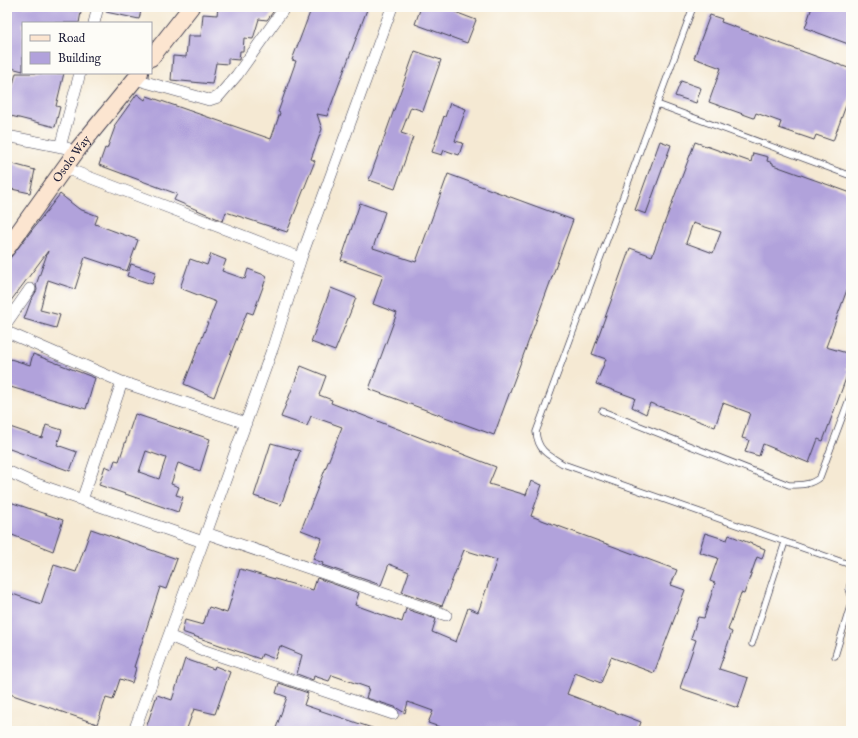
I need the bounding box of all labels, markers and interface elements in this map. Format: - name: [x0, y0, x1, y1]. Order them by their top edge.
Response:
- legend: [22, 22, 152, 74]
- text: Road: [58, 31, 86, 46]
- text: Building: [58, 51, 102, 66]
- street label: Osolo Way: [50, 133, 94, 185]

